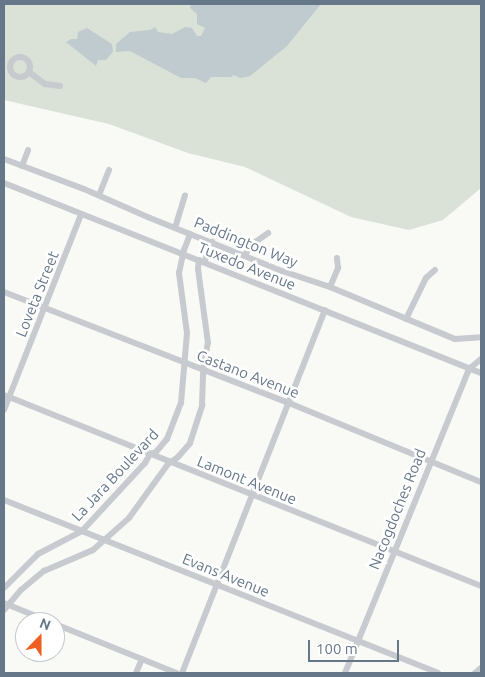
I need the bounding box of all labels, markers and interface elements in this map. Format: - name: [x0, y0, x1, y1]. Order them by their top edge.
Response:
- street label: Paddington Way: [192, 213, 300, 271]
- street label: Tuxedo Avenue: [196, 238, 298, 294]
- street label: Loveta Street: [12, 249, 62, 339]
- street label: Castano Avenue: [194, 346, 302, 402]
- street label: La Jara Boulevard: [68, 425, 162, 525]
- street label: Nacogdoches Road: [365, 446, 429, 572]
- street label: Lamont Avenue: [195, 452, 299, 508]
- street label: Evans Avenue: [180, 549, 272, 601]
- north arrow: [15, 612, 65, 662]
- text: N: [37, 615, 53, 633]
- scale bar: [310, 630, 401, 662]
- text: 100 m: [316, 640, 358, 657]

